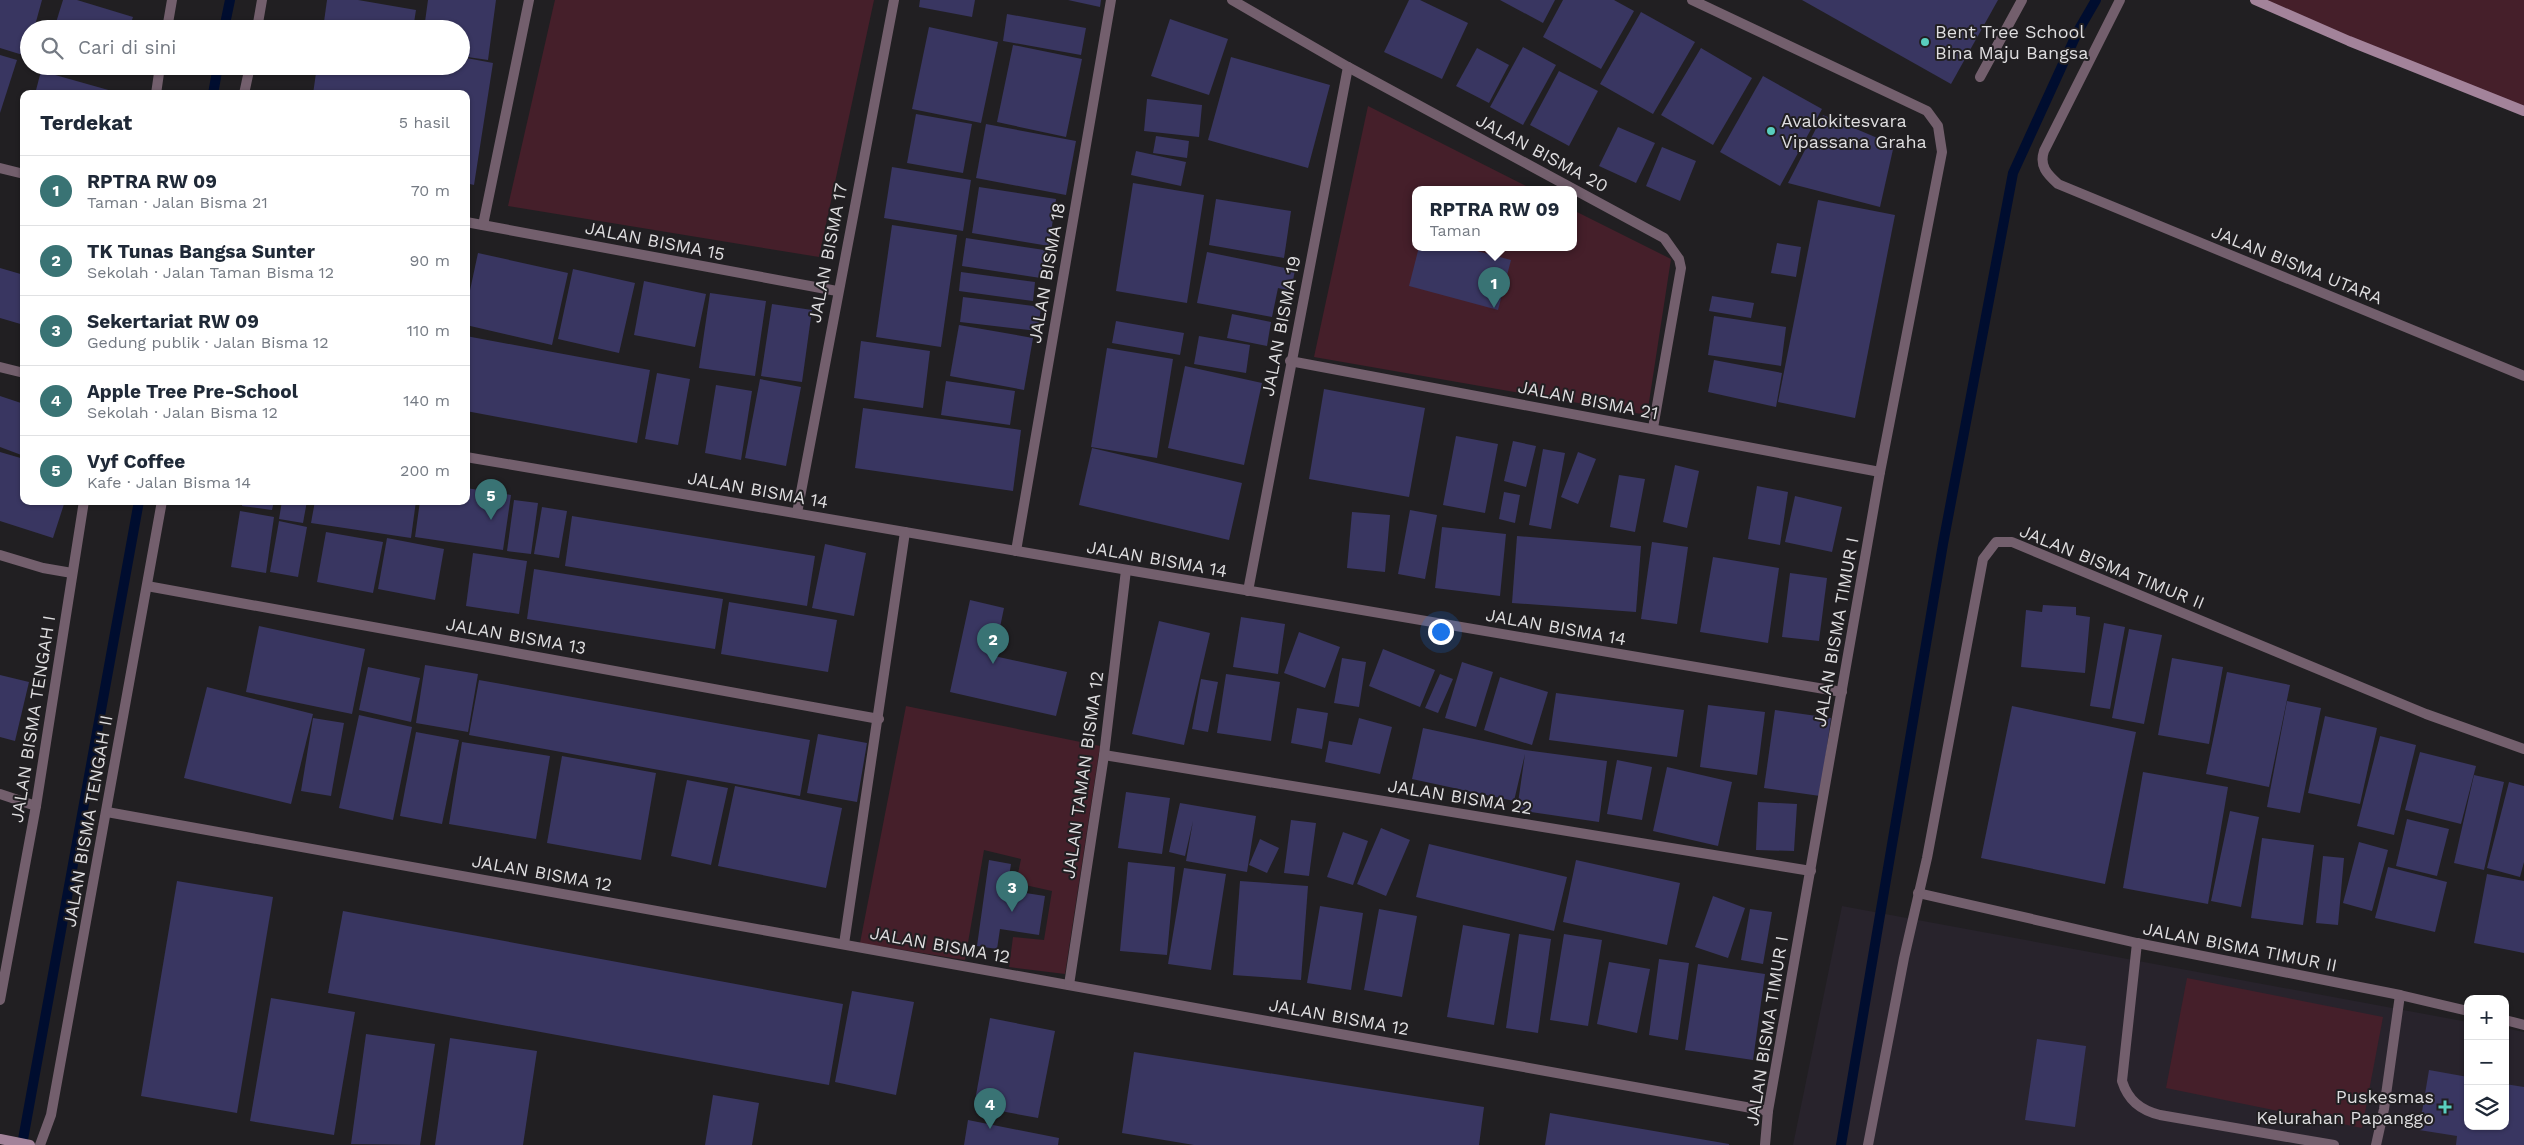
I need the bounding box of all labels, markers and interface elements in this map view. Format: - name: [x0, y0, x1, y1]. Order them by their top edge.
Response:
- search box: [20, 20, 470, 75]
- place label: Bent Tree School Bina Maju Bangsa: [1935, 21, 2088, 63]
- icon: search: [38, 34, 66, 62]
- text: Cari di sini: [78, 36, 176, 59]
- marker: Bent Tree School Bina Maju Bangsa: [1919, 36, 1931, 48]
- street label: JALAN BISMA 20: [1473, 109, 1612, 196]
- text: Terdekat: [40, 110, 132, 135]
- place label: Avalokitesvara Vipassana Graha: [1781, 110, 1927, 152]
- text: 5 hasil: [399, 113, 450, 132]
- marker: Avalokitesvara Vipassana Graha: [1765, 125, 1777, 137]
- text: RPTRA RW 09: [87, 170, 217, 193]
- text: 1: [53, 181, 59, 200]
- text: 70 m: [411, 181, 450, 200]
- street label: JALAN BISMA 17: [804, 181, 851, 324]
- popup: [1412, 186, 1577, 251]
- text: Taman · Jalan Bisma 21: [87, 193, 268, 212]
- text: RPTRA RW 09: [1430, 198, 1559, 221]
- street label: JALAN BISMA 18: [1024, 201, 1069, 345]
- street label: JALAN BISMA 15: [583, 217, 727, 264]
- text: Taman: [1430, 221, 1481, 240]
- street label: JALAN BISMA UTARA: [2209, 221, 2386, 309]
- text: TK Tunas Bangsa Sunter: [87, 240, 315, 263]
- text: 2: [51, 251, 61, 270]
- text: 90 m: [409, 251, 450, 270]
- street label: JALAN BISMA 19: [1257, 254, 1304, 398]
- text: Sekolah · Jalan Taman Bisma 12: [87, 263, 334, 282]
- pin: 1: [1478, 267, 1510, 308]
- text: Sekertariat RW 09: [87, 310, 259, 333]
- text: 3: [51, 321, 61, 340]
- text: 110 m: [407, 321, 450, 340]
- text: Gedung publik · Jalan Bisma 12: [87, 333, 328, 352]
- street label: JALAN BISMA 21: [1516, 376, 1660, 423]
- text: Apple Tree Pre-School: [87, 380, 298, 403]
- text: 4: [51, 391, 61, 410]
- text: 140 m: [403, 391, 450, 410]
- text: Sekolah · Jalan Bisma 12: [87, 403, 278, 422]
- text: Vyf Coffee: [87, 450, 185, 473]
- text: 5: [51, 461, 61, 480]
- text: 200 m: [400, 461, 450, 480]
- street label: JALAN BISMA 14: [686, 467, 830, 512]
- text: Kafe · Jalan Bisma 14: [87, 473, 251, 492]
- pin: 5: [475, 479, 507, 520]
- street label: JALAN BISMA TIMUR II: [2017, 520, 2208, 613]
- street label: JALAN BISMA TIMUR I: [1808, 535, 1863, 728]
- street label: JALAN BISMA 14: [1085, 536, 1229, 581]
- street label: JALAN BISMA 14: [1484, 604, 1628, 649]
- street label: JALAN BISMA 13: [444, 613, 588, 658]
- street label: JALAN BISMA TENGAH I: [6, 614, 59, 824]
- your location: [1428, 619, 1454, 645]
- pin: 2: [977, 623, 1009, 664]
- street label: JALAN TAMAN BISMA 12: [1058, 670, 1107, 880]
- street label: JALAN BISMA TENGAH II: [59, 713, 117, 929]
- street label: JALAN BISMA 22: [1386, 775, 1534, 818]
- street label: JALAN BISMA 12: [470, 850, 614, 895]
- pin: 3: [996, 871, 1028, 912]
- street label: JALAN BISMA TIMUR II: [2141, 917, 2339, 976]
- street label: JALAN BISMA 12: [868, 922, 1012, 967]
- street label: JALAN BISMA TIMUR I: [1741, 934, 1792, 1127]
- street label: JALAN BISMA 12: [1267, 994, 1411, 1039]
- map controls: [2464, 995, 2509, 1130]
- button: +: [2464, 995, 2509, 1040]
- button: −: [2464, 1040, 2509, 1085]
- button: layers: [2464, 1085, 2509, 1130]
- place label: Puskesmas Kelurahan Papanggo: [2256, 1086, 2434, 1128]
- pin: 4: [974, 1088, 1006, 1129]
- marker: Puskesmas Kelurahan Papanggo: [2438, 1100, 2452, 1114]

